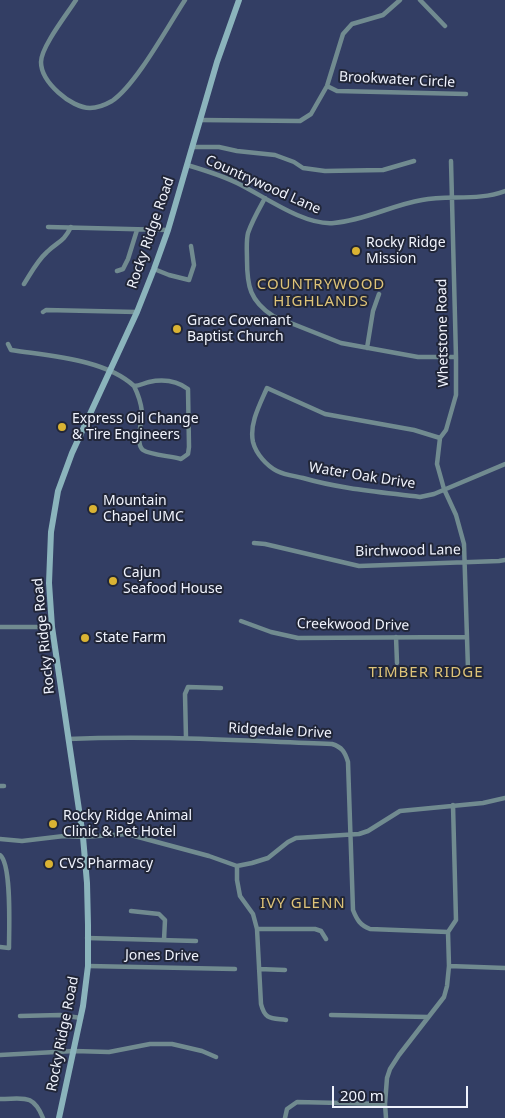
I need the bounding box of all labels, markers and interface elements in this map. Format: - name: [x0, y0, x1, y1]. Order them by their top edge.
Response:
- street label: Brookwater Circle: [338, 69, 456, 91]
- street label: Countrywood Lane: [203, 152, 323, 218]
- street label: Rocky Ridge Road: [124, 175, 178, 291]
- place label: Rocky Ridge Mission: [366, 235, 446, 268]
- marker: Rocky Ridge Mission: [350, 245, 362, 257]
- district label: COUNTRYWOOD HIGHLANDS: [255, 276, 387, 311]
- street label: Whetstone Road: [434, 279, 452, 387]
- place label: Grace Covenant Baptist Church: [187, 313, 291, 346]
- marker: Grace Covenant Baptist Church: [171, 323, 183, 335]
- place label: Express Oil Change & Tire Engineers: [72, 411, 199, 444]
- marker: Express Oil Change & Tire Engineers: [56, 421, 68, 433]
- street label: Water Oak Drive: [308, 459, 416, 493]
- place label: Mountain Chapel UMC: [103, 493, 184, 526]
- marker: Mountain Chapel UMC: [87, 503, 99, 515]
- street label: Birchwood Lane: [355, 542, 461, 560]
- place label: Cajun Seafood House: [123, 565, 223, 598]
- marker: Cajun Seafood House: [107, 575, 119, 587]
- street label: Rocky Ridge Road: [30, 577, 58, 695]
- street label: Creekwood Drive: [297, 616, 409, 634]
- place label: State Farm: [95, 630, 166, 646]
- marker: State Farm: [79, 632, 91, 644]
- district label: TIMBER RIDGE: [367, 664, 485, 682]
- street label: Ridgedale Drive: [228, 720, 332, 742]
- place label: Rocky Ridge Animal Clinic & Pet Hotel: [63, 808, 192, 840]
- marker: Rocky Ridge Animal Clinic & Pet Hotel: [47, 818, 59, 830]
- place label: CVS Pharmacy: [59, 856, 153, 872]
- marker: CVS Pharmacy: [43, 858, 55, 870]
- district label: IVY GLENN: [259, 895, 347, 913]
- street label: Jones Drive: [125, 947, 199, 965]
- street label: Rocky Ridge Road: [44, 975, 82, 1093]
- scale bar: [335, 1076, 471, 1108]
- text: 200 m: [340, 1085, 384, 1105]

